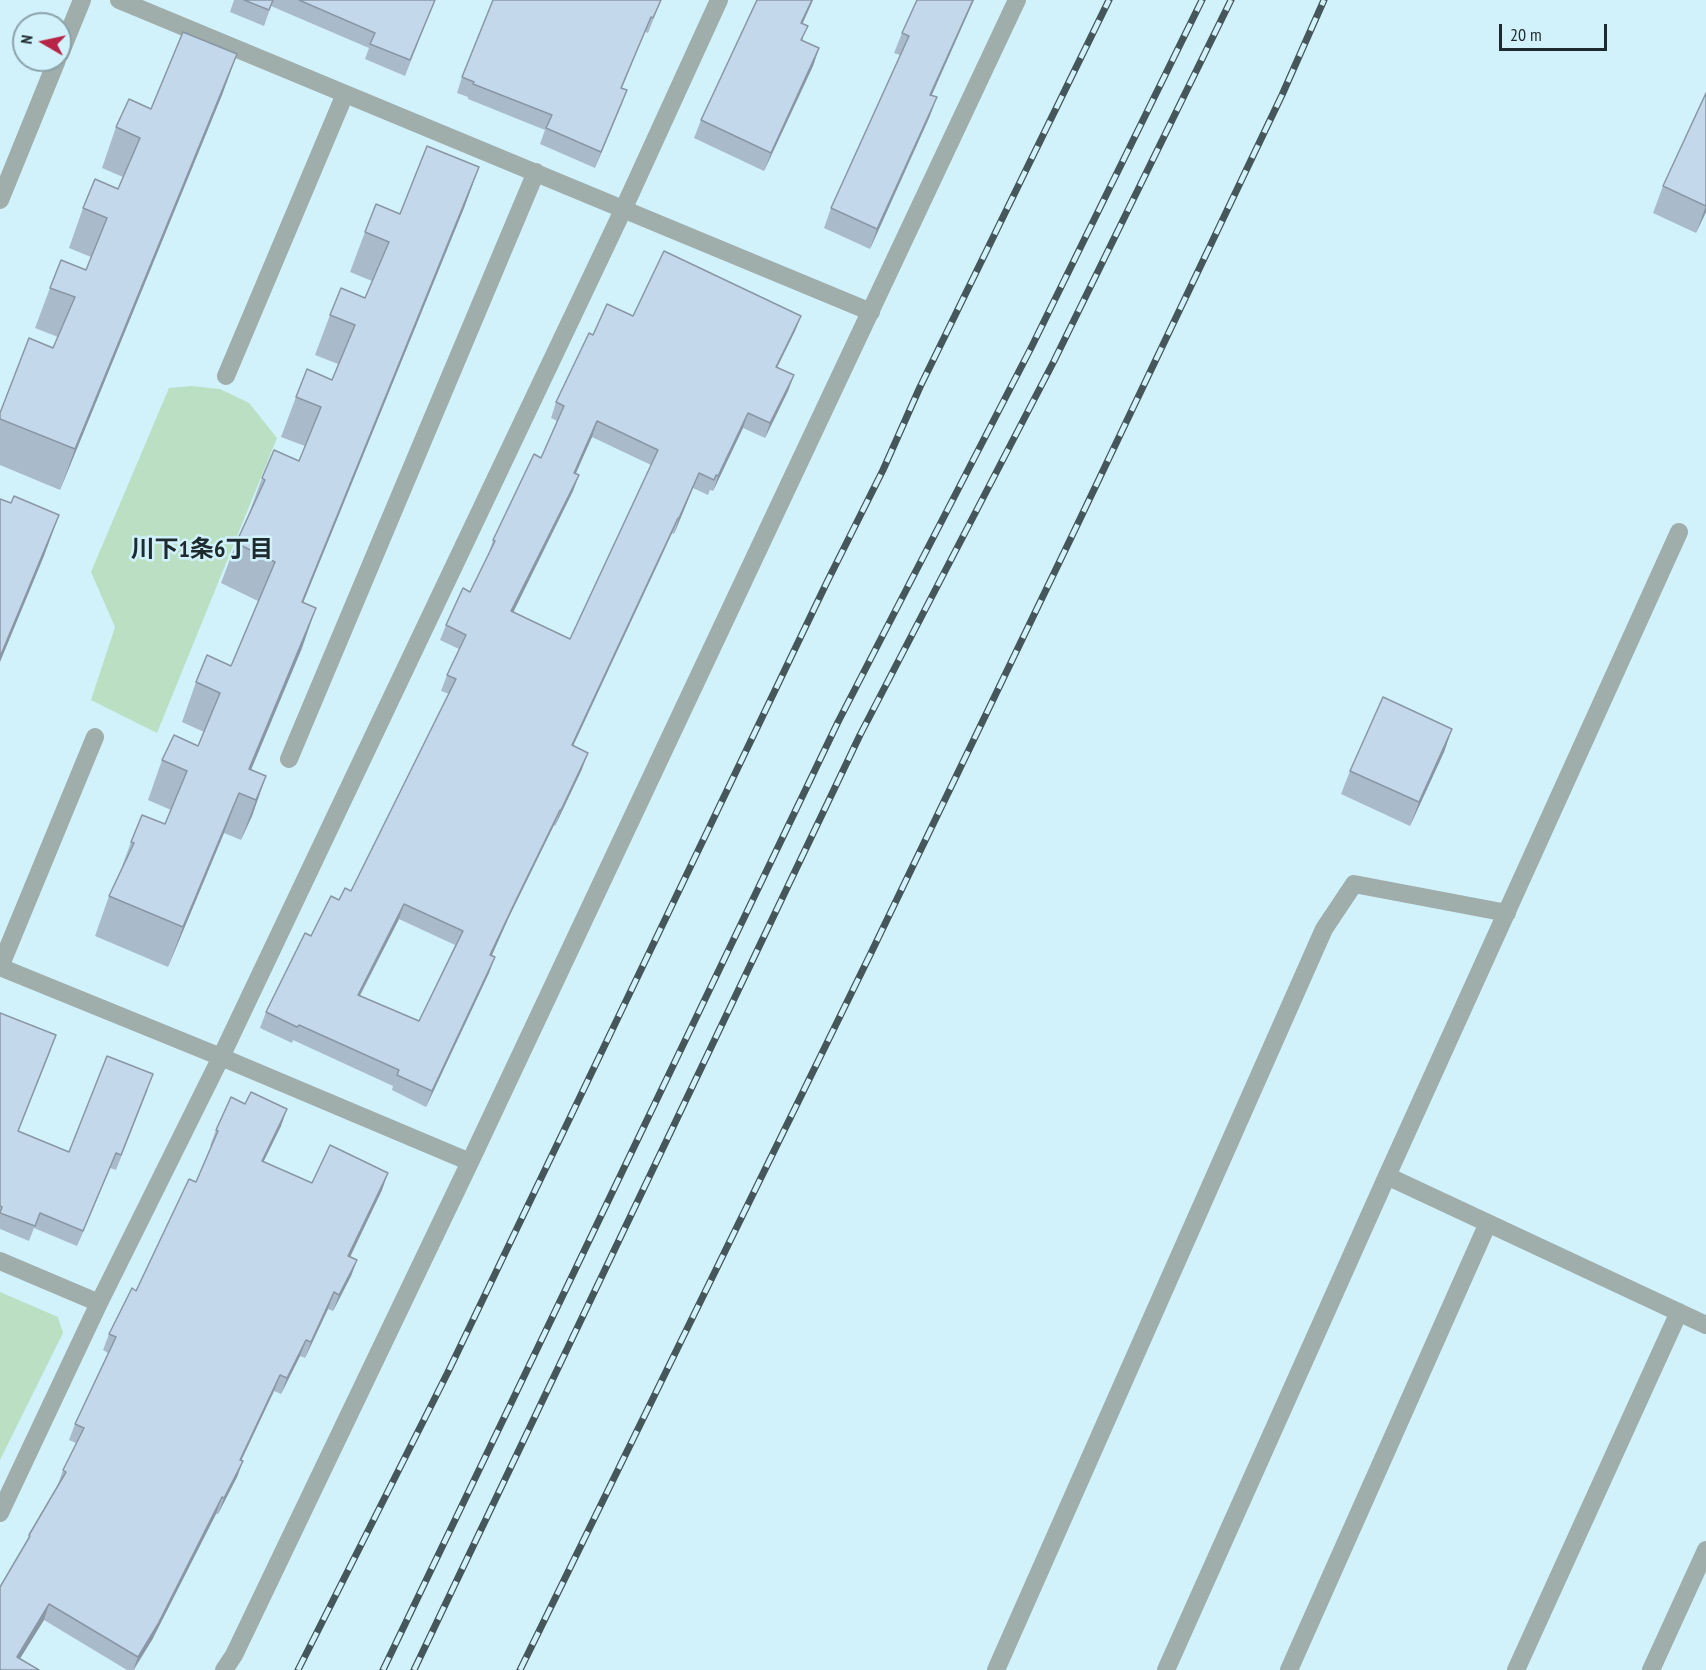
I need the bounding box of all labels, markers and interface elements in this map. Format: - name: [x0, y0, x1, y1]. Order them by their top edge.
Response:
- north arrow: [12, 12, 72, 72]
- scale bar: [1502, 12, 1610, 50]
- text: 20 m: [1510, 23, 1542, 46]
- text: N: [16, 34, 37, 45]
- district label: 川下1条6丁目: [131, 536, 273, 564]

